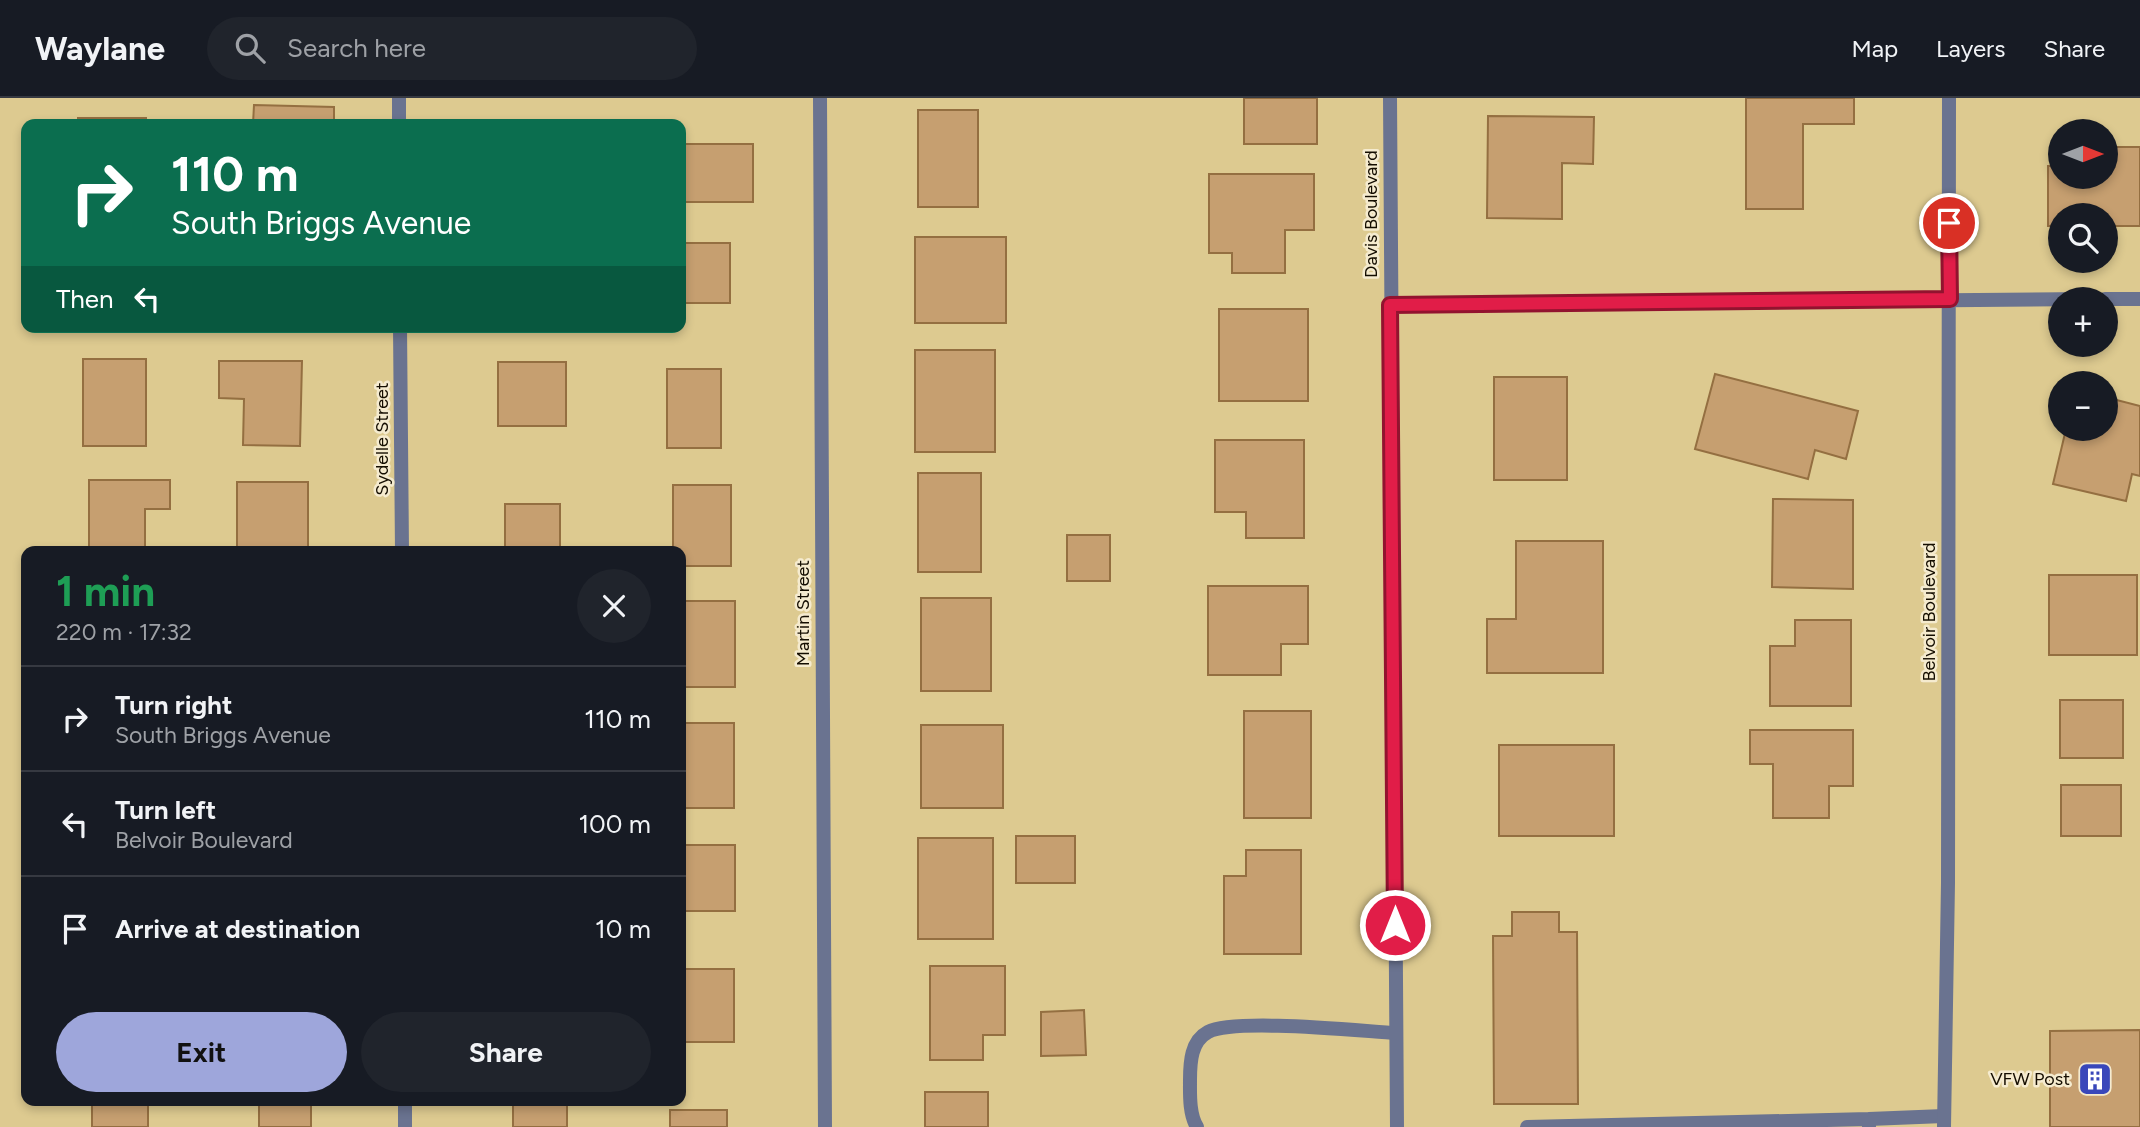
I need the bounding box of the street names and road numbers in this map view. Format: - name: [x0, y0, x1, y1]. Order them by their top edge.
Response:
- street label: Davis Boulevard: [1360, 150, 1382, 278]
- street label: Sydelle Street: [371, 382, 393, 496]
- street label: Belvoir Boulevard: [1918, 542, 1940, 682]
- street label: Martin Street: [792, 560, 814, 666]

